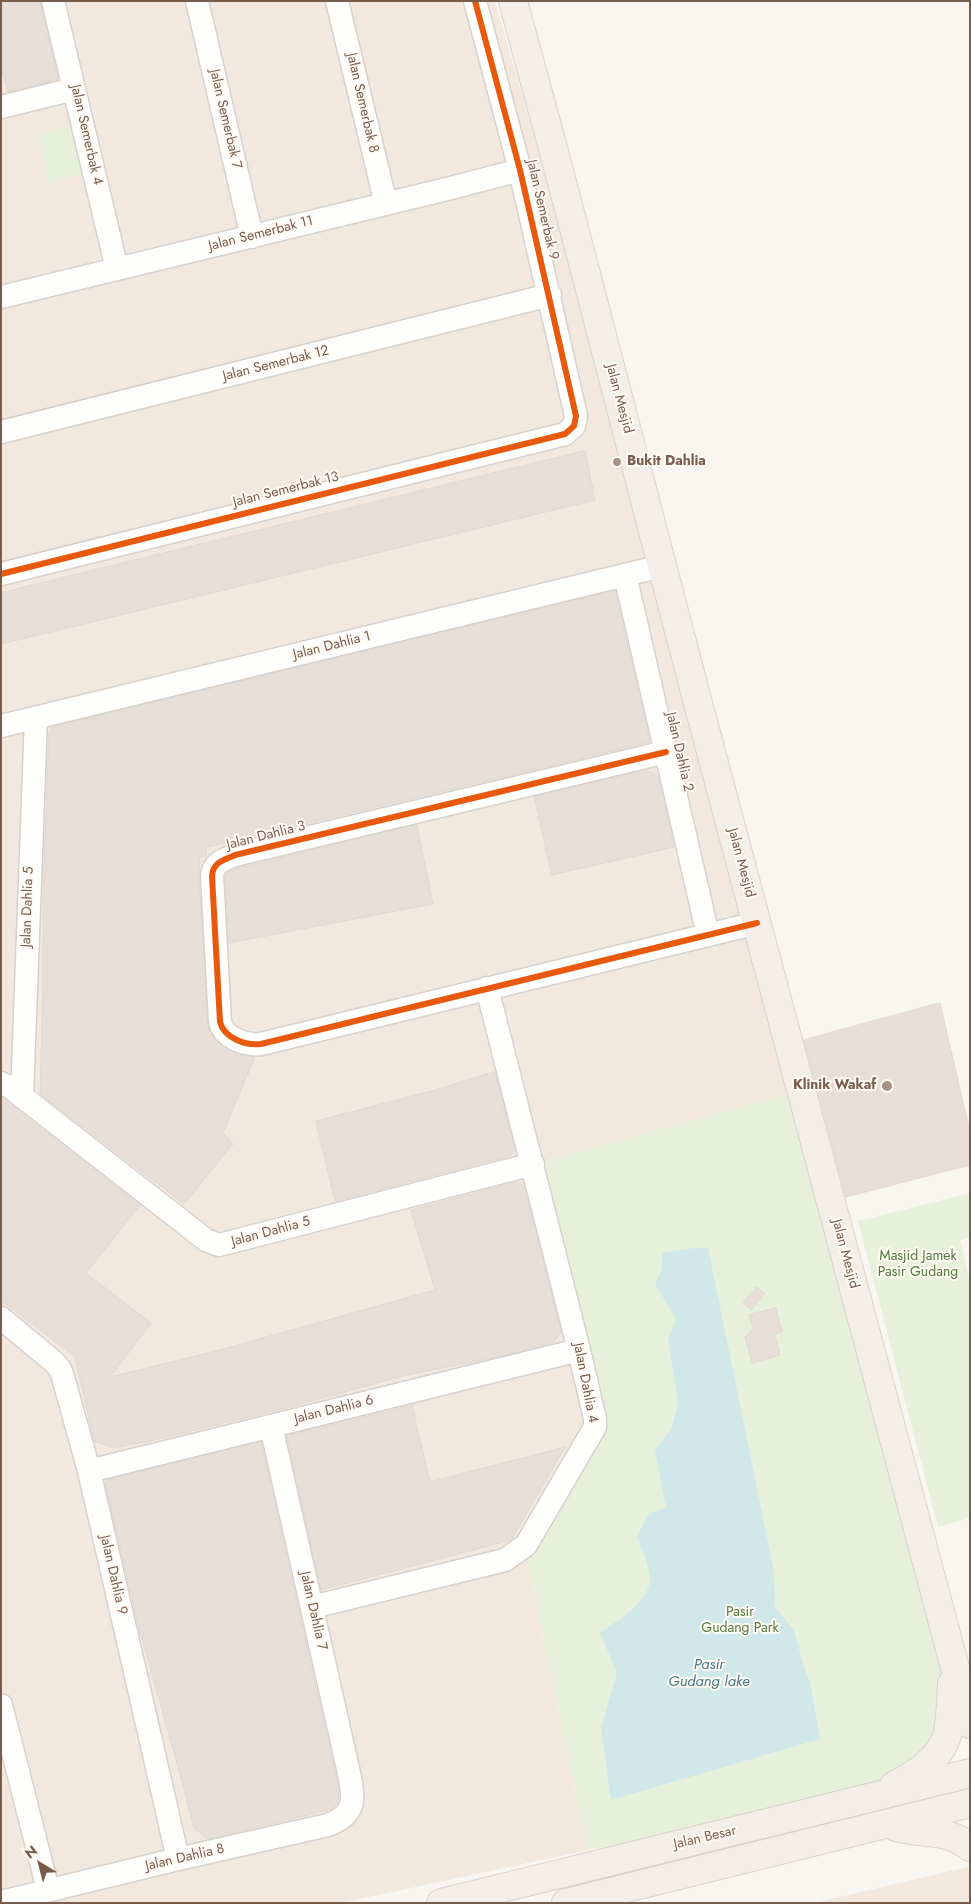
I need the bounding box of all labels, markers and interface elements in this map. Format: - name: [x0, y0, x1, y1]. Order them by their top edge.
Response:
- street label: Jalan Semerbak 8: [342, 51, 382, 155]
- street label: Jalan Semerbak 7: [205, 67, 245, 171]
- street label: Jalan Semerbak 4: [66, 83, 106, 187]
- street label: Jalan Semerbak 9: [522, 158, 562, 262]
- street label: Jalan Semerbak 11: [207, 213, 315, 255]
- street label: Jalan Semerbak 12: [221, 343, 331, 385]
- street label: Jalan Mesjid: [602, 363, 636, 435]
- place label: Bukit Dahlia: [627, 454, 706, 470]
- marker: Bukit Dahlia: [611, 456, 623, 468]
- street label: Jalan Semerbak 13: [231, 469, 341, 511]
- street label: Jalan Dahlia 1: [291, 628, 373, 664]
- street label: Jalan Dahlia 2: [662, 711, 696, 793]
- street label: Jalan Dahlia 3: [225, 818, 307, 854]
- street label: Jalan Mesjid: [724, 827, 758, 899]
- street label: Jalan Dahlia 5: [18, 866, 38, 948]
- place label: Klinik Wakaf: [793, 1078, 876, 1094]
- marker: Klinik Wakaf: [880, 1079, 894, 1093]
- street label: Jalan Dahlia 5: [230, 1213, 312, 1251]
- street label: Jalan Mesjid: [828, 1218, 862, 1290]
- park label: Masjid Jamek Pasir Gudang: [878, 1249, 958, 1282]
- street label: Jalan Dahlia 4: [569, 1342, 601, 1424]
- street label: Jalan Dahlia 6: [293, 1392, 375, 1428]
- street label: Jalan Dahlia 9: [96, 1534, 130, 1616]
- street label: Jalan Dahlia 7: [296, 1570, 330, 1652]
- park label: Pasir Gudang Park: [701, 1605, 779, 1638]
- water label: Pasir Gudang lake: [668, 1656, 750, 1691]
- street label: Jalan Besar: [672, 1823, 738, 1853]
- north arrow: [15, 1839, 65, 1889]
- text: N: [21, 1841, 41, 1863]
- street label: Jalan Dahlia 8: [144, 1841, 226, 1875]

